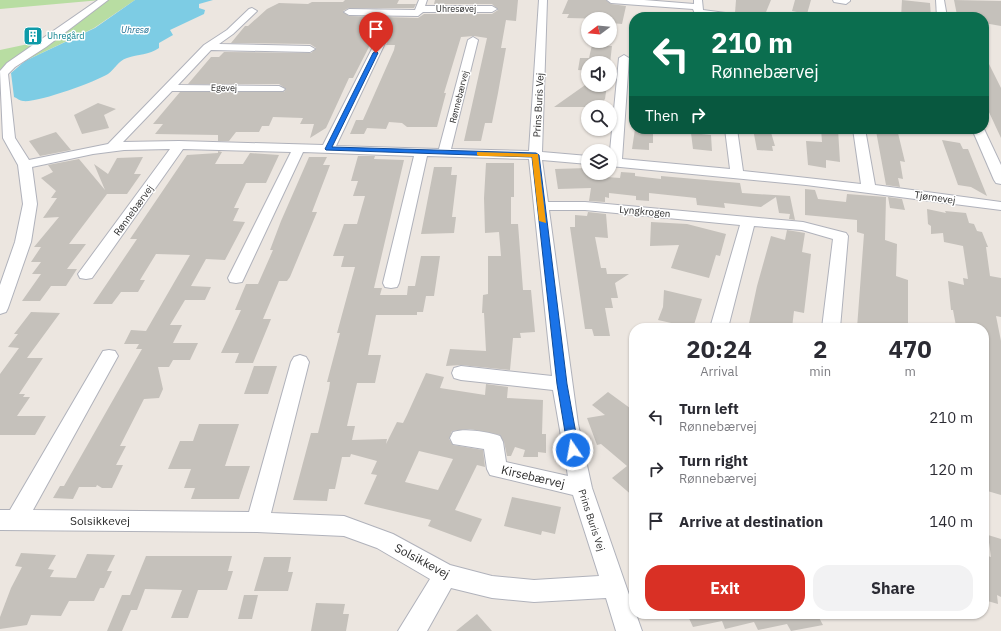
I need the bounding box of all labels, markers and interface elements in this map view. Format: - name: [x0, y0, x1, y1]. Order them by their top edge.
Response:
- street label: Uhresøvej: [436, 3, 476, 14]
- pin: [359, 12, 393, 53]
- north arrow: [581, 12, 617, 48]
- map controls: [581, 12, 617, 180]
- icon: arrive: [365, 18, 387, 40]
- water label: Uhresø: [121, 24, 150, 35]
- text: 210 m: [711, 24, 793, 61]
- building icon: Uhregård: [22, 25, 44, 47]
- icon: left: [645, 28, 697, 80]
- place label: Uhregård: [47, 30, 84, 41]
- button: sound: [581, 56, 617, 92]
- text: Rønnebærvej: [711, 60, 819, 83]
- street label: Rønnebærvej: [447, 69, 470, 124]
- street label: Prins Buris Vej: [530, 73, 547, 138]
- street label: Egevej: [211, 82, 237, 93]
- button: search: [581, 100, 617, 136]
- icon: right: [687, 104, 709, 126]
- text: Then: [645, 106, 679, 125]
- button: layers: [581, 144, 617, 180]
- street label: Rønnebærvej: [111, 182, 156, 238]
- street label: Tjørnevej: [913, 188, 956, 207]
- street label: Lyngkrogen: [619, 203, 671, 220]
- text: 20:24: [686, 333, 752, 365]
- text: 2: [813, 333, 827, 365]
- text: 470: [888, 333, 932, 365]
- text: Arrival: [700, 363, 738, 380]
- text: min: [809, 363, 831, 380]
- text: m: [904, 363, 916, 380]
- text: Turn left: [679, 399, 739, 418]
- icon: left: [645, 406, 667, 428]
- text: 210 m: [929, 408, 973, 427]
- text: Rønnebærvej: [679, 418, 757, 435]
- position arrow: [552, 429, 594, 471]
- text: Turn right: [679, 451, 748, 470]
- icon: right: [645, 458, 667, 480]
- text: 120 m: [929, 460, 973, 479]
- street label: Kirsebærvej: [500, 462, 566, 491]
- text: Rønnebærvej: [679, 470, 757, 487]
- street label: Prins Buris Vej: [575, 488, 608, 553]
- icon: arrive: [645, 510, 667, 532]
- text: Arrive at destination: [679, 512, 823, 531]
- text: 140 m: [929, 512, 973, 531]
- street label: Solsikkevej: [70, 513, 130, 528]
- street label: Solsikkevej: [392, 540, 452, 581]
- button: Exit: [645, 565, 805, 611]
- button: Share: [813, 565, 973, 611]

